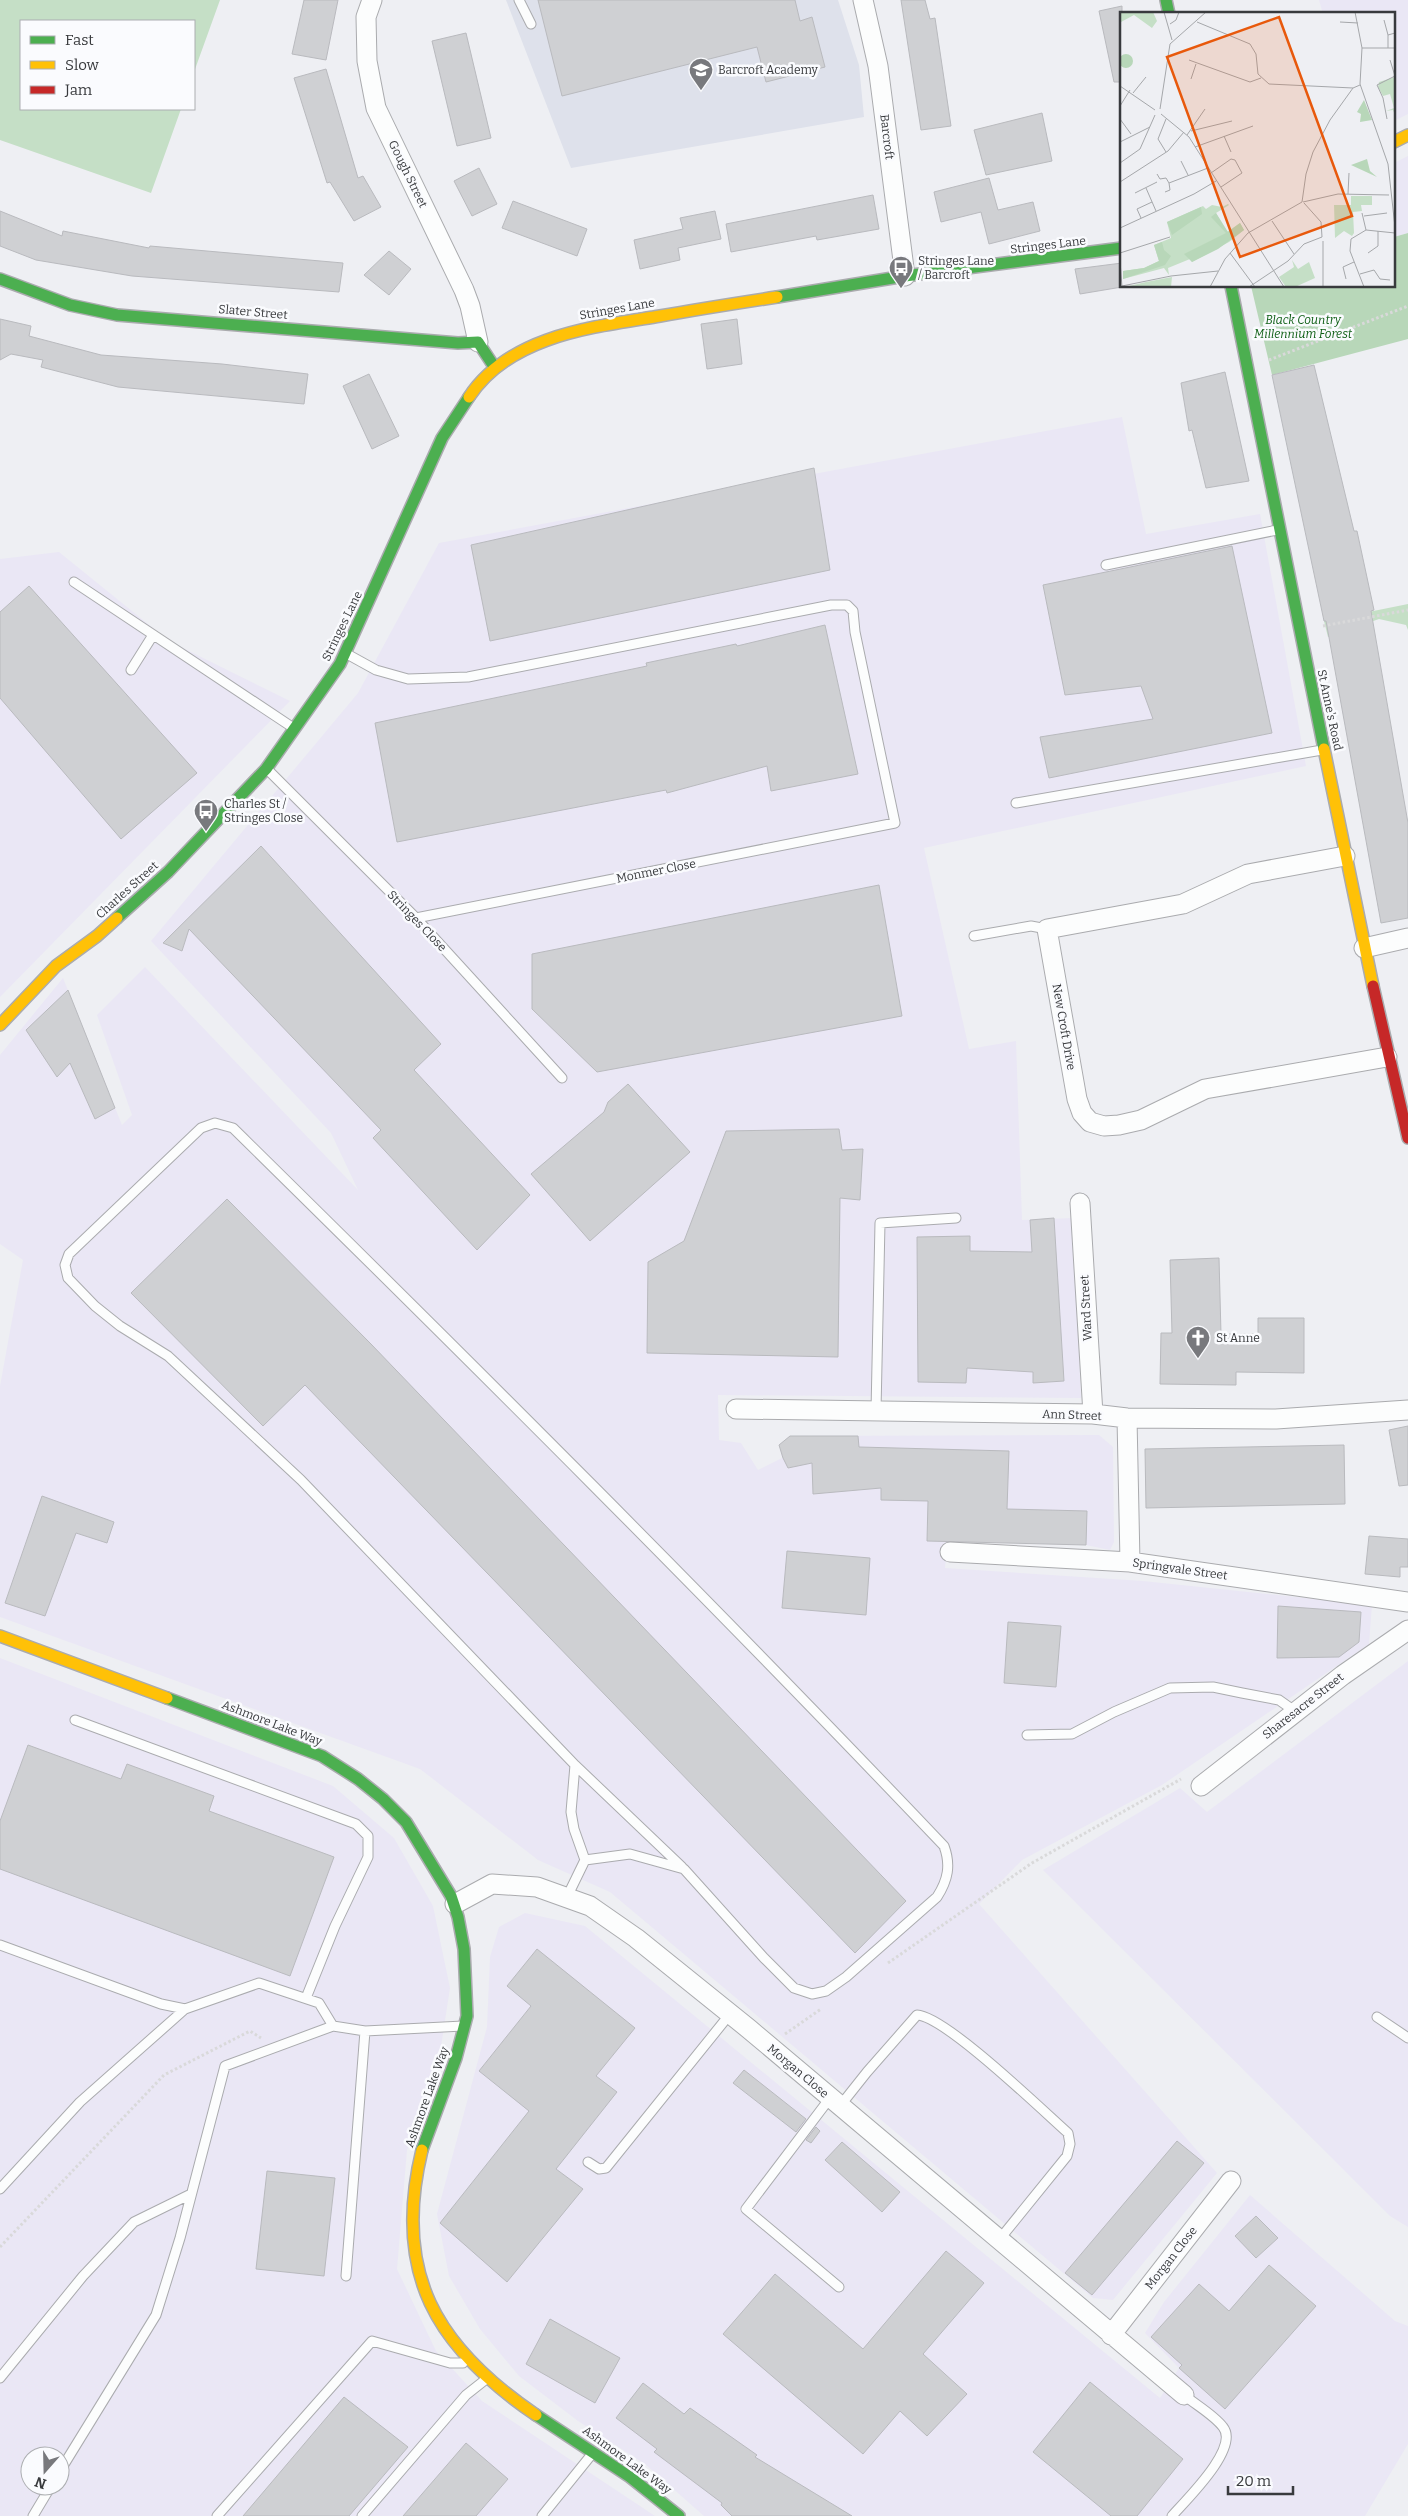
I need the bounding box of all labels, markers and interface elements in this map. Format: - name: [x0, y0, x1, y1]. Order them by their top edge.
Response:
- inset map: [1120, 12, 1396, 288]
- legend: [20, 20, 195, 110]
- text: Fast: [65, 31, 94, 49]
- text: Slow: [65, 56, 100, 74]
- school or university icon: Barcroft Academy: [688, 57, 714, 91]
- place label: Barcroft Academy: [718, 63, 819, 77]
- text: Jam: [64, 81, 93, 99]
- street label: Barcroft: [877, 114, 897, 161]
- street label: Gough Street: [386, 138, 431, 211]
- street label: Stringes Lane: [1009, 233, 1087, 257]
- place label: Stringes Lane / Barcroft: [918, 254, 994, 282]
- bus stop icon: Stringes Lane / Barcroft: [888, 255, 914, 289]
- street label: Stringes Lane: [578, 295, 656, 323]
- street label: Slater Street: [218, 302, 289, 322]
- park label: Black Country Millennium Forest: [1254, 313, 1353, 341]
- street label: Stringes Lane: [319, 589, 365, 663]
- street label: St Anne's Road: [1315, 668, 1345, 752]
- place label: Charles St / Stringes Close: [224, 797, 303, 825]
- bus stop icon: Charles St / Stringes Close: [193, 798, 219, 832]
- street label: Monmer Close: [615, 856, 697, 886]
- street label: Charles Street: [93, 858, 161, 921]
- street label: Stringes Close: [385, 888, 449, 954]
- street label: New Croft Drive: [1050, 983, 1078, 1071]
- street label: Ward Street: [1077, 1274, 1095, 1341]
- church icon: St Anne: [1185, 1325, 1211, 1359]
- place label: St Anne: [1216, 1331, 1260, 1345]
- street label: Ann Street: [1042, 1407, 1103, 1423]
- street label: Springvale Street: [1132, 1555, 1229, 1583]
- street label: Sharesacre Street: [1260, 1670, 1347, 1742]
- street label: Ashmore Lake Way: [220, 1697, 325, 1749]
- street label: Morgan Close: [765, 2041, 831, 2101]
- street label: Ashmore Lake Way: [402, 2044, 452, 2149]
- street label: Morgan Close: [1142, 2224, 1200, 2292]
- street label: Ashmore Lake Way: [580, 2423, 675, 2497]
- north arrow: [20, 2446, 70, 2496]
- scale bar: [1228, 2464, 1293, 2496]
- text: 20 m: [1236, 2472, 1272, 2490]
- text: N: [33, 2473, 49, 2493]

